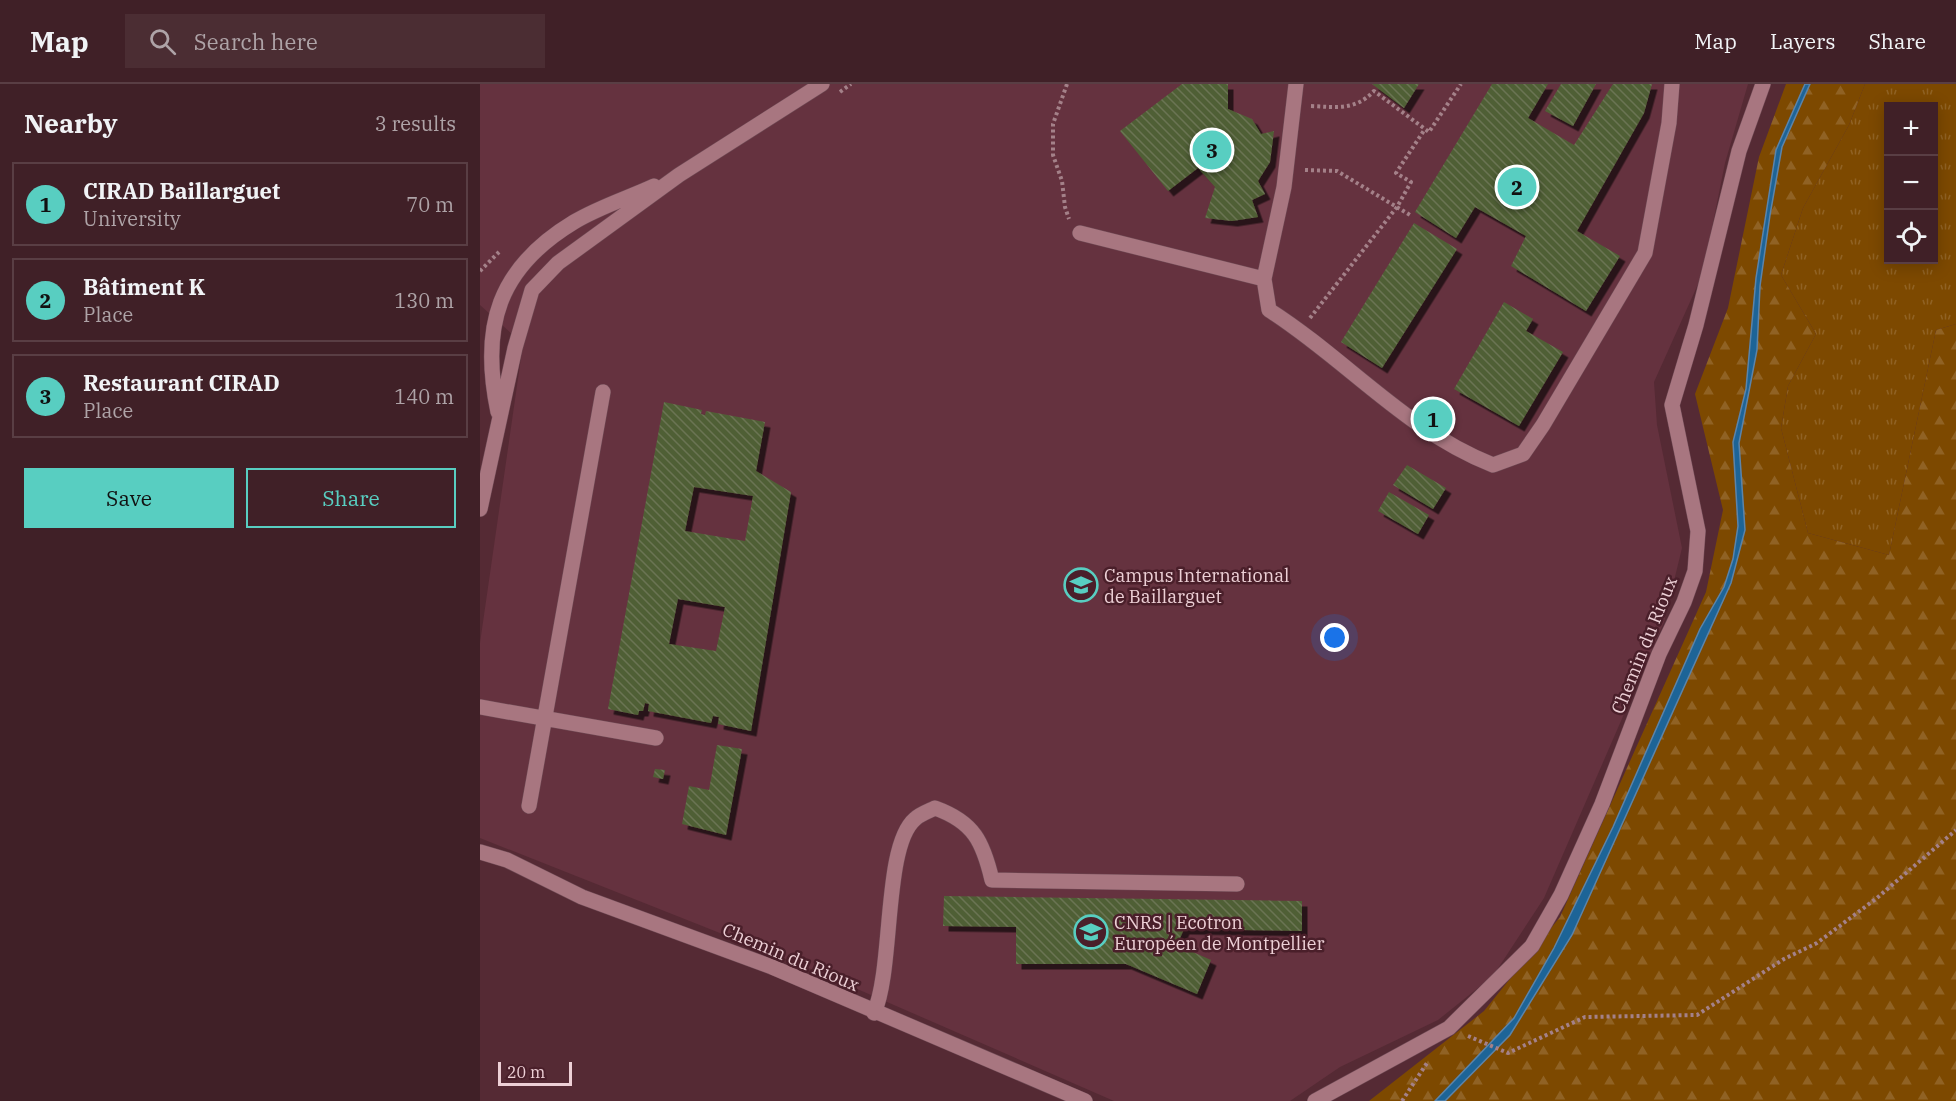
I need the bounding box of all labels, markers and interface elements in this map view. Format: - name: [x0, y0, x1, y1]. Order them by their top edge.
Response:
- search box: [125, 14, 545, 68]
- text: Map: [30, 23, 89, 60]
- icon: search: [146, 25, 179, 58]
- text: Search here: [194, 27, 318, 56]
- text: Map: [1694, 27, 1737, 55]
- text: Layers: [1770, 27, 1836, 55]
- text: Share: [1869, 27, 1926, 55]
- map controls: [1884, 102, 1938, 264]
- button: +: [1884, 102, 1938, 156]
- text: Nearby: [24, 106, 118, 140]
- text: 3 results: [375, 110, 456, 137]
- pin: 3: [1192, 128, 1232, 172]
- button: −: [1884, 156, 1938, 210]
- pin: 2: [1498, 164, 1536, 210]
- text: CIRAD Baillarguet: [83, 176, 280, 205]
- text: 1: [40, 191, 52, 218]
- text: 70 m: [406, 191, 454, 218]
- text: University: [83, 205, 181, 232]
- button: locate: [1884, 210, 1938, 264]
- text: Bâtiment K: [83, 272, 205, 301]
- text: 2: [40, 287, 52, 314]
- text: 130 m: [394, 287, 454, 314]
- text: Place: [83, 301, 133, 328]
- text: Restaurant CIRAD: [83, 368, 280, 397]
- text: 3: [40, 383, 52, 410]
- text: 140 m: [394, 383, 454, 410]
- pin: 1: [1414, 396, 1452, 442]
- text: Place: [83, 397, 133, 424]
- button: Save: [24, 468, 234, 528]
- button: Share: [246, 468, 456, 528]
- place label: Campus International de Baillarguet: [1104, 564, 1289, 608]
- school or university icon: Campus International de Baillarguet: [1063, 567, 1099, 603]
- street label: Chemin du Rioux: [1606, 573, 1682, 717]
- your location: [1320, 623, 1349, 652]
- place label: CNRS | Ecotron Européen de Montpellier: [1114, 911, 1324, 955]
- school or university icon: CNRS | Ecotron Européen de Montpellier: [1073, 914, 1109, 950]
- street label: Chemin du Rioux: [719, 918, 863, 996]
- scale bar: [498, 1059, 572, 1086]
- text: 20 m: [507, 1062, 545, 1082]

